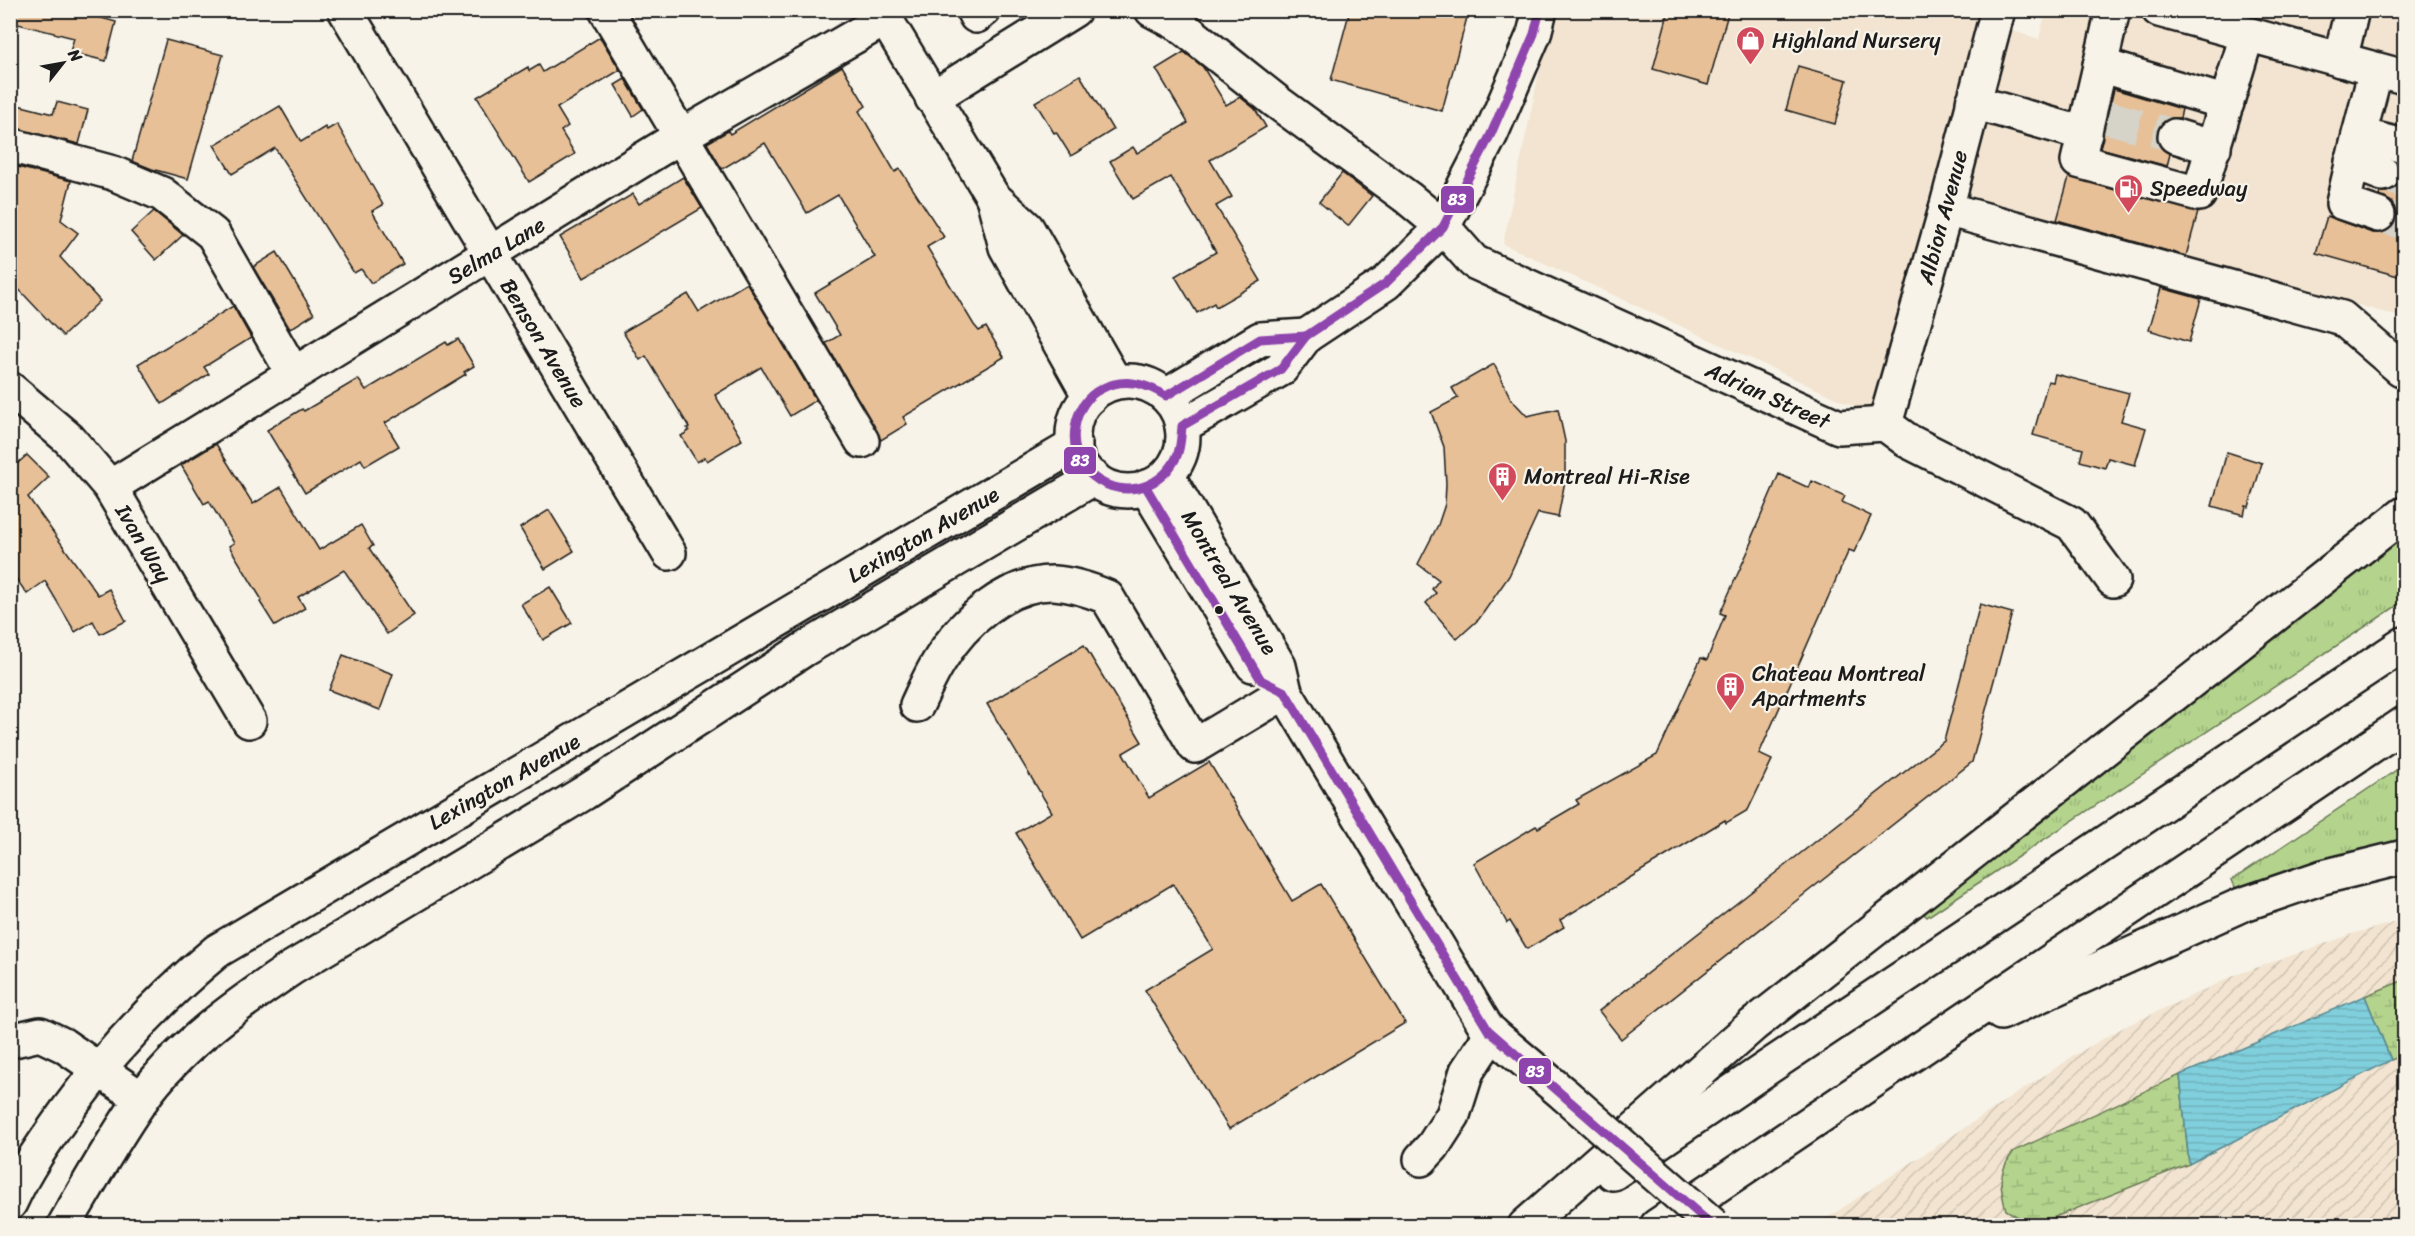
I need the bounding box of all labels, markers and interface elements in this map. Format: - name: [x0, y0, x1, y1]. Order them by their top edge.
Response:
- place label: Highland Nursery: [1772, 21, 1941, 60]
- shop icon: Highland Nursery: [1735, 24, 1767, 66]
- north arrow: [33, 33, 93, 93]
- text: N: [60, 42, 91, 69]
- street label: Albion Avenue: [1906, 146, 1979, 290]
- place label: Speedway: [2150, 169, 2248, 208]
- fuel station icon: Speedway: [2113, 172, 2145, 214]
- line badge: 83: [1440, 185, 1475, 214]
- text: 83: [1447, 185, 1466, 214]
- street label: Selma Lane: [439, 206, 553, 295]
- street label: Benson Avenue: [489, 271, 598, 416]
- street label: Adrian Street: [1698, 350, 1838, 441]
- line badge: 83: [1063, 446, 1097, 475]
- text: 83: [1070, 446, 1089, 475]
- place label: Montreal Hi-Rise: [1524, 457, 1690, 496]
- building icon: Montreal Hi-Rise: [1487, 460, 1519, 502]
- street label: Lexington Avenue: [840, 475, 1007, 594]
- street label: Ivan Way: [104, 495, 183, 591]
- street label: Montreal Avenue: [1171, 502, 1289, 663]
- unlabelled marker: [1213, 604, 1225, 616]
- place label: Chateau Montreal Apartments: [1751, 654, 1926, 718]
- building icon: Chateau Montreal Apartments: [1715, 670, 1747, 712]
- street label: Lexington Avenue: [421, 722, 588, 841]
- line badge: 83: [1518, 1057, 1552, 1085]
- text: 83: [1525, 1057, 1544, 1086]

